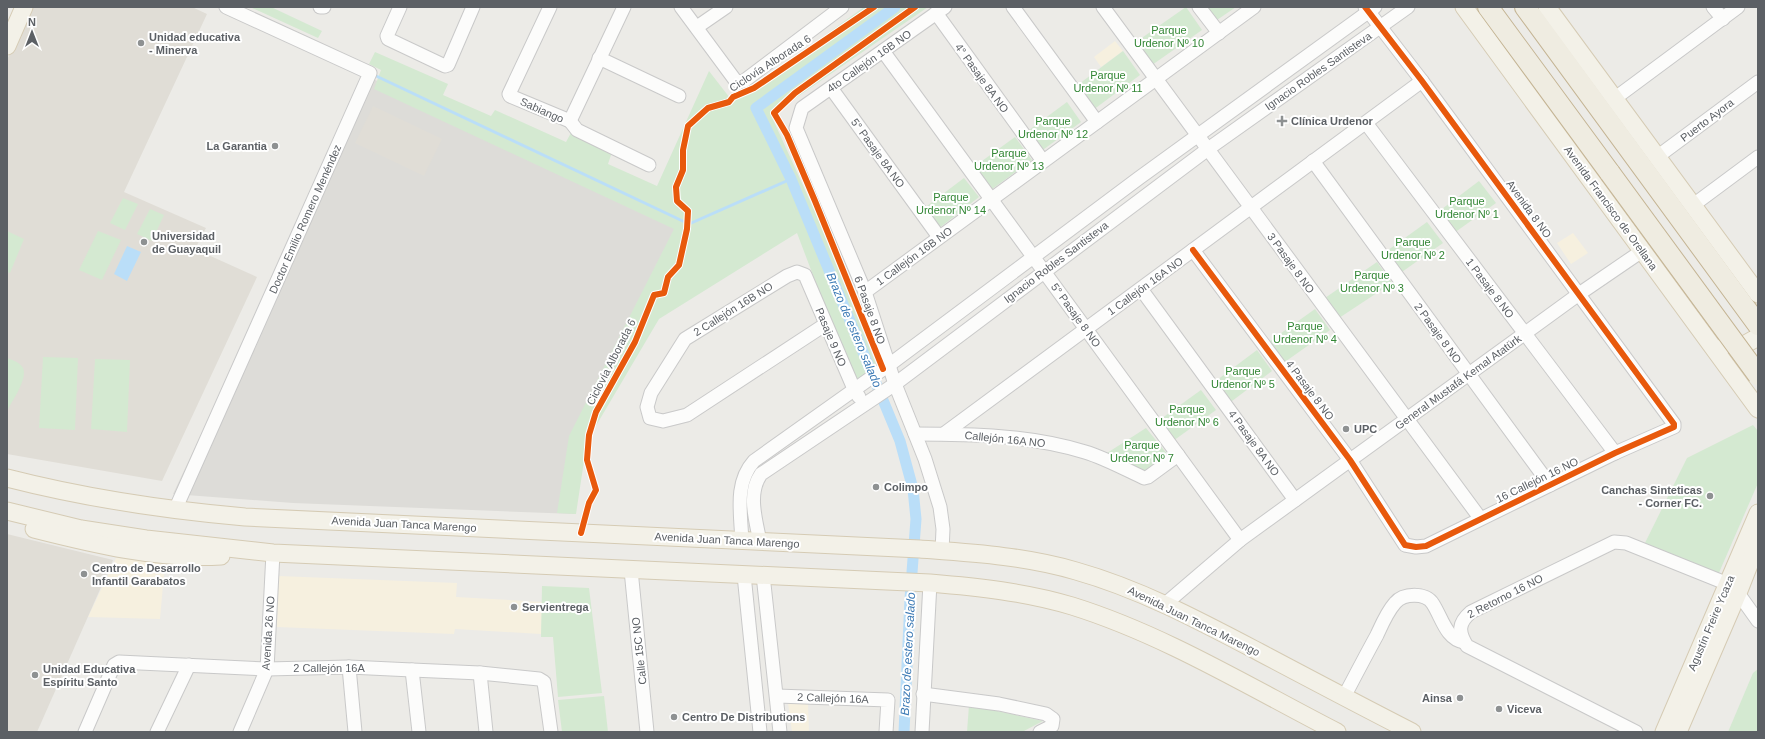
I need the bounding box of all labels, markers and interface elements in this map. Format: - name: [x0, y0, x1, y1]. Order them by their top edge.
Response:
- north arrow: [12, 12, 52, 52]
- text: N: [28, 16, 36, 28]
- park label: Parque Urdenor Nº 10: [1134, 24, 1204, 49]
- street label: 4to Callejón 16B NO: [824, 27, 914, 95]
- street label: Ignacio Robles Santisteva: [1262, 29, 1374, 112]
- place label: Unidad educativa - Minerva: [149, 31, 241, 56]
- street label: Ciclovía Alborada 6: [727, 32, 813, 94]
- marker: Unidad educativa - Minerva: [136, 38, 146, 48]
- street label: 4° Pasaje 8A NO: [953, 41, 1011, 115]
- park label: Parque Urdenor Nº 11: [1073, 69, 1143, 94]
- street label: Sabiango: [518, 95, 566, 125]
- street label: Puerto Ayora: [1678, 96, 1737, 144]
- park label: Parque Urdenor Nº 12: [1018, 115, 1088, 140]
- marker: Clínica Urdenor: [1276, 115, 1288, 127]
- place label: Clínica Urdenor: [1291, 115, 1374, 127]
- street label: 5° Pasaje 8A NO: [849, 116, 907, 190]
- place label: La Garantia: [206, 140, 268, 152]
- marker: La Garantia: [270, 141, 280, 151]
- street label: Doctor Emilio Romero Menéndez: [267, 143, 343, 295]
- street label: Avenida Francisco de Orellana: [1562, 144, 1661, 273]
- park label: Parque Urdenor Nº 13: [974, 147, 1044, 172]
- street label: Avenida 8 NO: [1504, 178, 1554, 241]
- park label: Parque Urdenor Nº 14: [916, 191, 986, 216]
- park label: Parque Urdenor Nº 1: [1435, 195, 1499, 220]
- street label: Ignacio Robles Santisteva: [1002, 218, 1111, 305]
- street label: 1 Callejón 16B NO: [874, 224, 955, 288]
- place label: Universidad de Guayaquil: [152, 230, 221, 255]
- street label: 3 Pasaje 8 NO: [1265, 231, 1317, 296]
- park label: Parque Urdenor Nº 2: [1381, 236, 1445, 261]
- marker: Universidad de Guayaquil: [139, 237, 149, 247]
- street label: 1 Callejón 16A NO: [1105, 254, 1185, 317]
- street label: 1 Pasaje 8 NO: [1464, 256, 1517, 321]
- park label: Parque Urdenor Nº 3: [1340, 269, 1404, 294]
- water label: Brazo de estero salado: [823, 270, 885, 390]
- street label: 6 Pasaje 8 NO: [852, 274, 888, 346]
- street label: 2 Callejón 16B NO: [691, 280, 775, 338]
- street label: 5° Pasaje 8 NO: [1049, 281, 1103, 350]
- street label: 2 Pasaje 8 NO: [1412, 301, 1464, 366]
- street label: Pasaje 9 NO: [813, 306, 849, 368]
- street label: Ciclovía Alborada 6: [584, 317, 638, 407]
- park label: Parque Urdenor Nº 4: [1273, 320, 1337, 345]
- street label: General Mustafá Kemal Atatürk: [1393, 332, 1524, 432]
- street label: 4 Pasaje 8 NO: [1284, 358, 1337, 423]
- park label: Parque Urdenor Nº 5: [1211, 365, 1275, 390]
- park label: Parque Urdenor Nº 6: [1155, 403, 1219, 428]
- street label: 4 Pasaje 8A NO: [1226, 408, 1282, 479]
- place label: UPC: [1354, 423, 1377, 435]
- marker: UPC: [1341, 424, 1351, 434]
- street label: Callejón 16A NO: [964, 429, 1047, 449]
- park label: Parque Urdenor Nº 7: [1110, 439, 1174, 464]
- street label: 16 Callejón 16 NO: [1494, 455, 1580, 505]
- place label: Colimpo: [884, 481, 928, 493]
- marker: Colimpo: [871, 482, 881, 492]
- place label: Canchas Sinteticas - Corner FC.: [1601, 484, 1702, 509]
- marker: Canchas Sinteticas - Corner FC.: [1705, 491, 1715, 501]
- street label: Avenida Juan Tanca Marengo: [331, 514, 477, 534]
- street label: Avenida Juan Tanca Marengo: [654, 530, 800, 550]
- place label: Centro de Desarrollo Infantil Garabatos: [92, 562, 201, 587]
- marker: Centro de Desarrollo Infantil Garabatos: [79, 569, 89, 579]
- street label: 2 Retorno 16 NO: [1465, 572, 1545, 620]
- street label: Agustín Freire Ycaza: [1685, 573, 1737, 673]
- street label: Avenida Juan Tanca Marengo: [1126, 584, 1262, 658]
- water label: Brazo de estero salado: [898, 592, 918, 716]
- street label: Avenida 26 NO: [259, 595, 277, 671]
- place label: Servientrega: [522, 601, 590, 613]
- marker: Servientrega: [509, 602, 519, 612]
- street label: Calle 15C NO: [629, 616, 649, 685]
- street label: 2 Callejón 16A: [293, 662, 365, 674]
- place label: Unidad Educativa Espíritu Santo: [43, 663, 136, 688]
- marker: Unidad Educativa Espíritu Santo: [30, 670, 40, 680]
- street label: 2 Callejón 16A: [797, 691, 870, 705]
- place label: Ainsa: [1422, 692, 1453, 704]
- marker: Ainsa: [1455, 693, 1465, 703]
- place label: Viceva: [1507, 703, 1543, 715]
- marker: Viceva: [1494, 704, 1504, 714]
- place label: Centro De Distributions: [682, 711, 805, 723]
- marker: Centro De Distributions: [669, 712, 679, 722]

